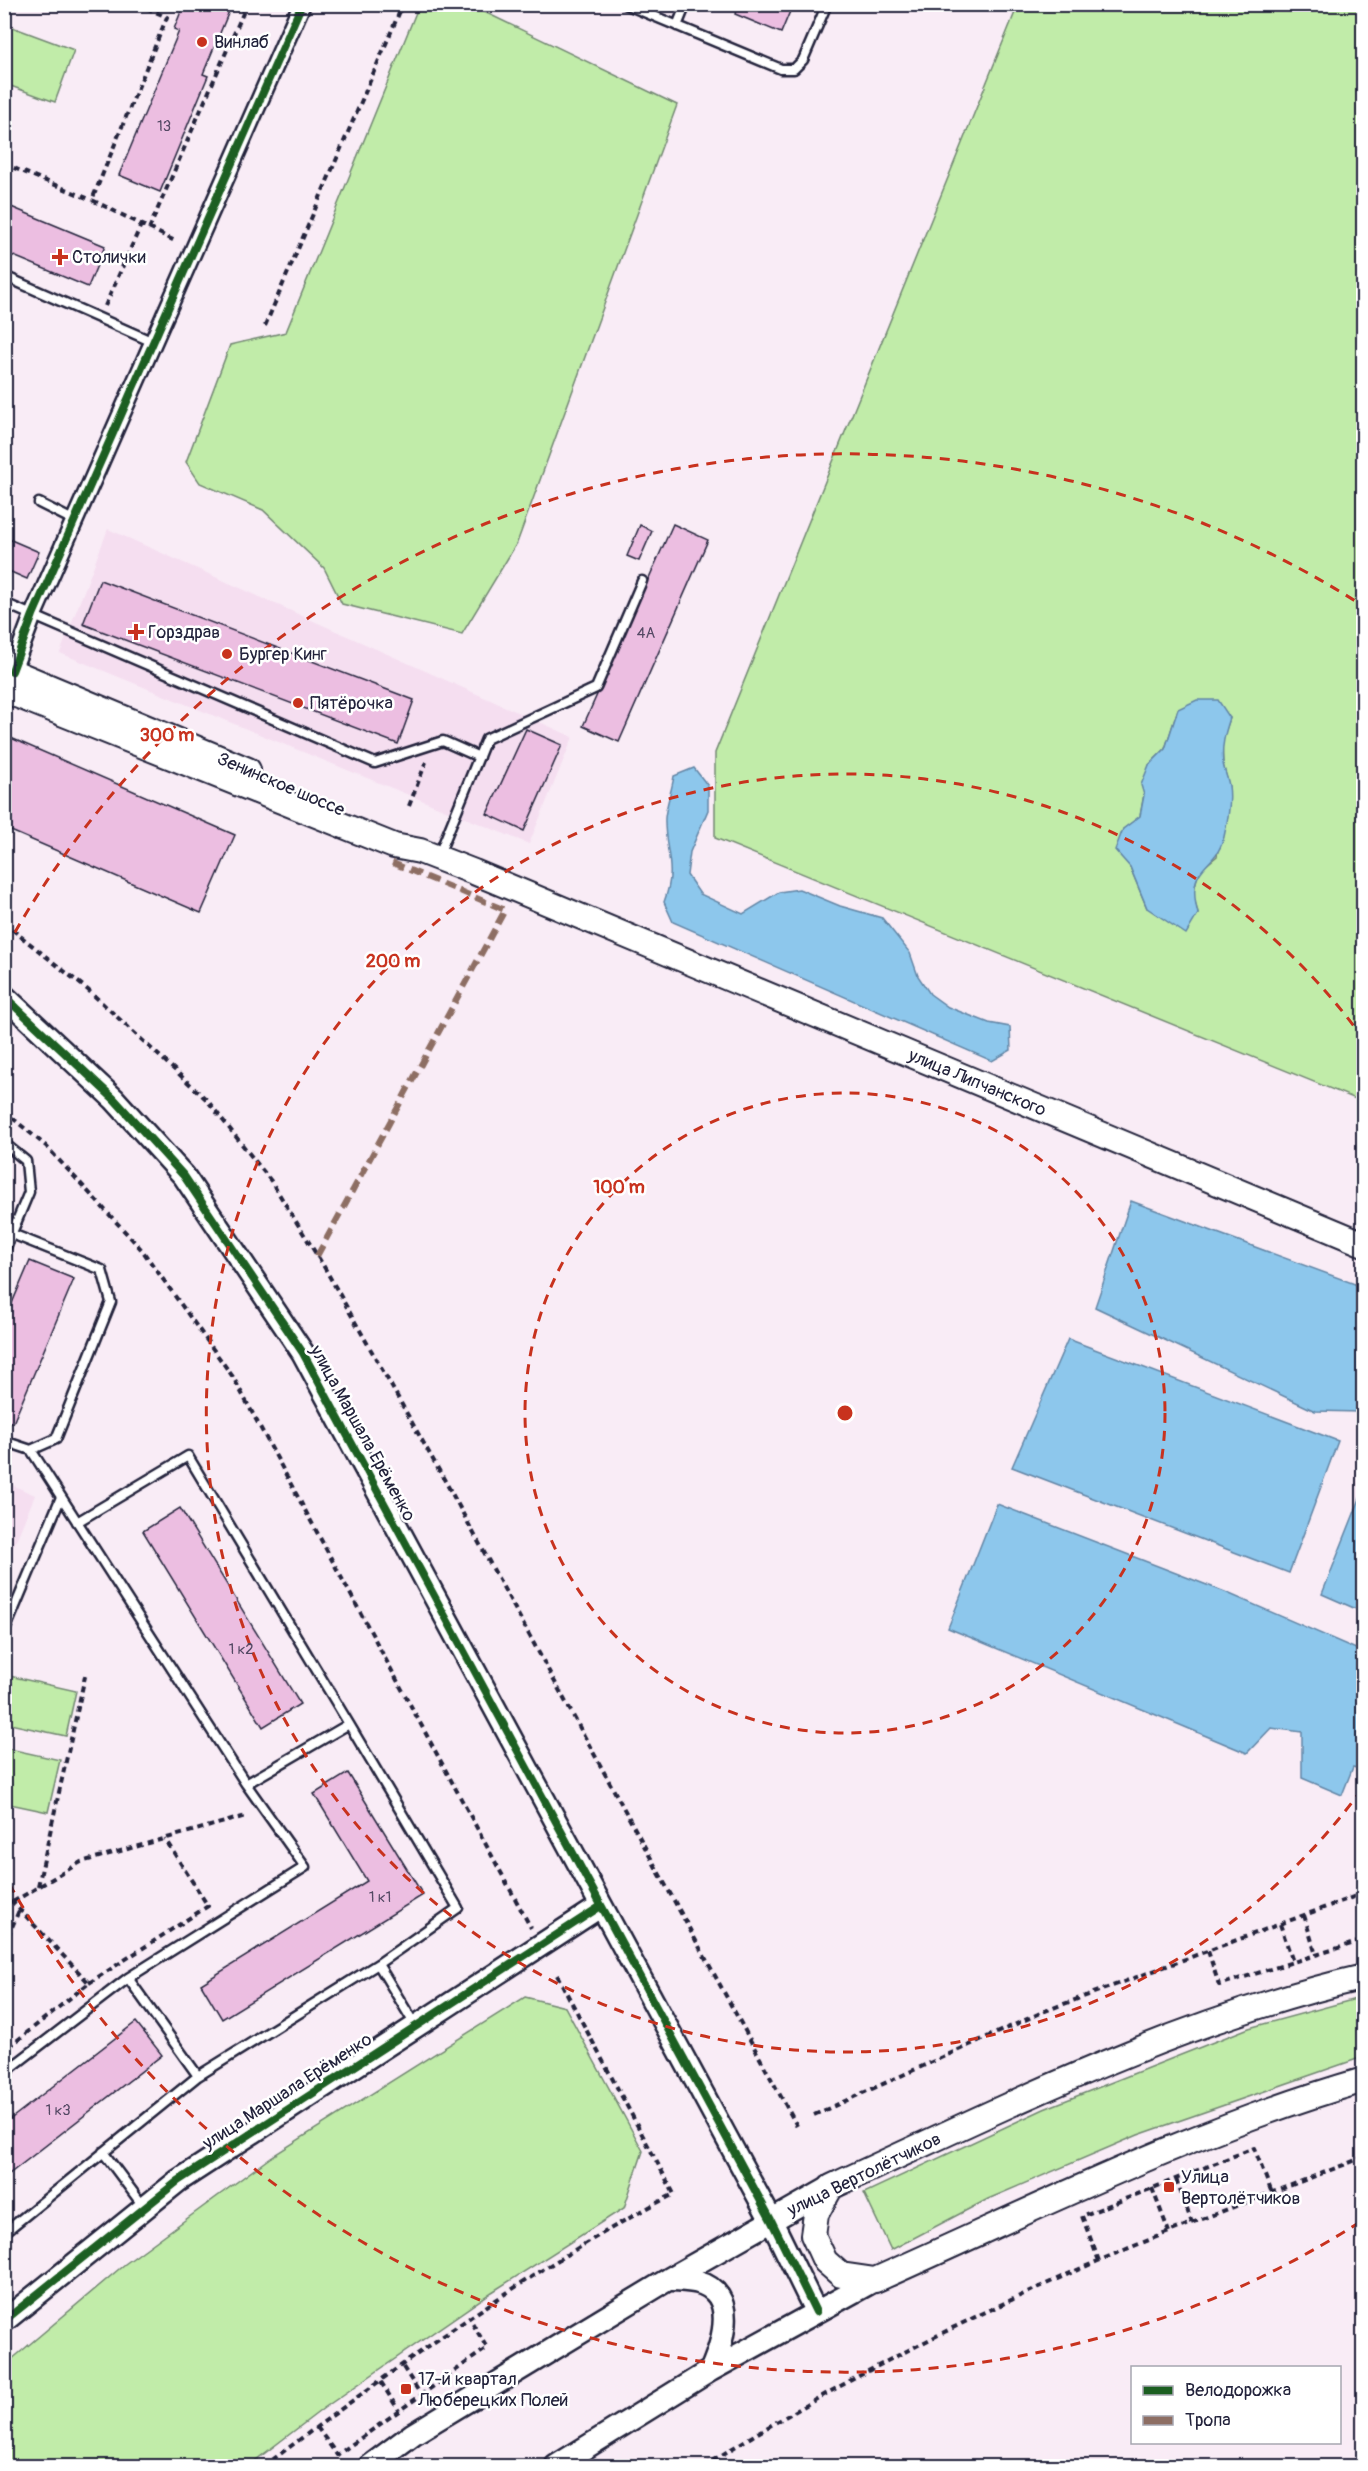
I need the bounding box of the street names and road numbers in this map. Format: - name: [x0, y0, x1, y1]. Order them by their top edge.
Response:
- street label: Зенинское шоссе: [214, 747, 348, 822]
- street label: улица Липчанского: [904, 1043, 1050, 1122]
- street label: улица Маршала Ерёменко: [304, 1340, 421, 1526]
- street label: улица Маршала Ерёменко: [197, 2028, 377, 2155]
- street label: улица Вертолётчиков: [783, 2127, 945, 2222]

